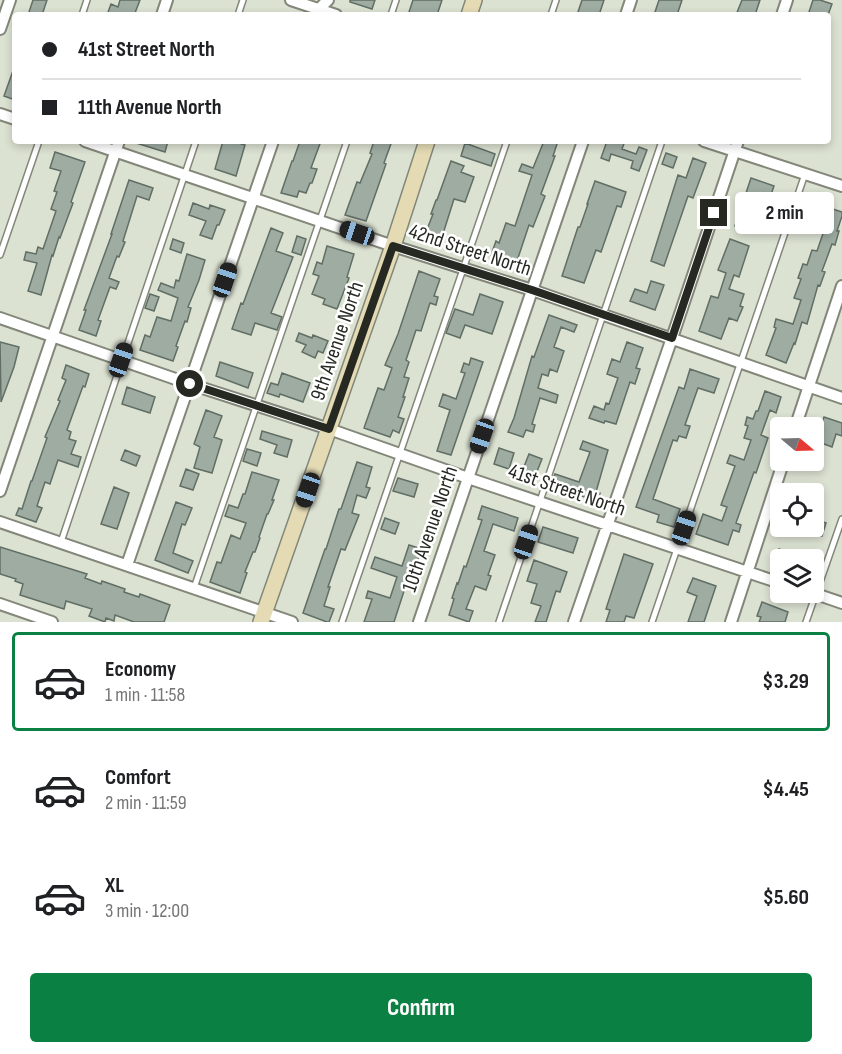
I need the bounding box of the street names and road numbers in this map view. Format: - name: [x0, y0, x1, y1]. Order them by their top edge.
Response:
- street label: 42nd Street North: [406, 218, 534, 282]
- street label: 9th Avenue North: [305, 278, 369, 404]
- street label: 41st Street North: [505, 458, 629, 522]
- street label: 10th Avenue North: [397, 463, 463, 595]

